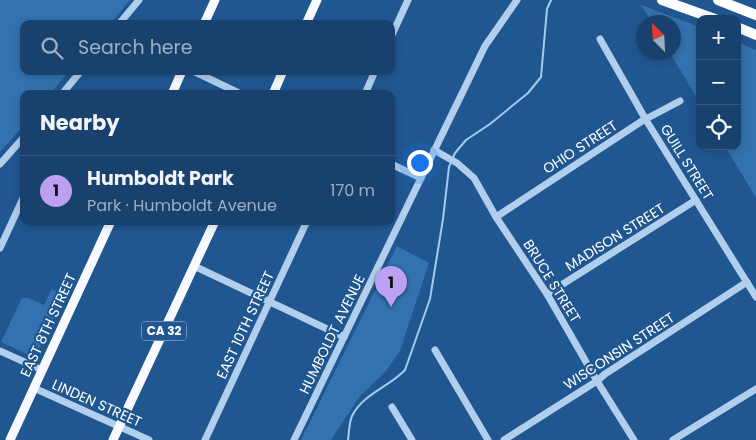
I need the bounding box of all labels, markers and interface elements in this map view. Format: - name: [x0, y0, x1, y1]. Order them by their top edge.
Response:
- north arrow: [636, 15, 681, 60]
- map controls: [696, 15, 741, 150]
- button: +: [696, 15, 741, 60]
- search box: [20, 20, 395, 75]
- icon: search: [38, 34, 66, 62]
- text: Search here: [78, 34, 192, 61]
- button: −: [696, 60, 741, 105]
- button: locate: [696, 105, 741, 150]
- text: Nearby: [40, 108, 120, 137]
- street label: OHIO STREET: [539, 115, 621, 179]
- street label: GUILL STREET: [656, 120, 718, 204]
- your location: [407, 150, 433, 176]
- text: Humboldt Park: [87, 165, 234, 192]
- text: 1: [53, 179, 59, 202]
- text: 170 m: [330, 179, 375, 202]
- text: Park · Humboldt Avenue: [87, 194, 277, 217]
- street label: MADISON STREET: [561, 198, 669, 276]
- street label: BRUCE STREET: [518, 236, 586, 327]
- pin: 1: [375, 266, 407, 307]
- street label: EAST 10TH STREET: [211, 268, 279, 382]
- street label: EAST 8TH STREET: [15, 270, 81, 380]
- street label: HUMBOLDT AVENUE: [294, 271, 370, 397]
- street label: WISCONSIN STREET: [560, 307, 679, 394]
- road number: CA 32: [142, 322, 186, 341]
- street label: LINDEN STREET: [49, 374, 145, 432]

